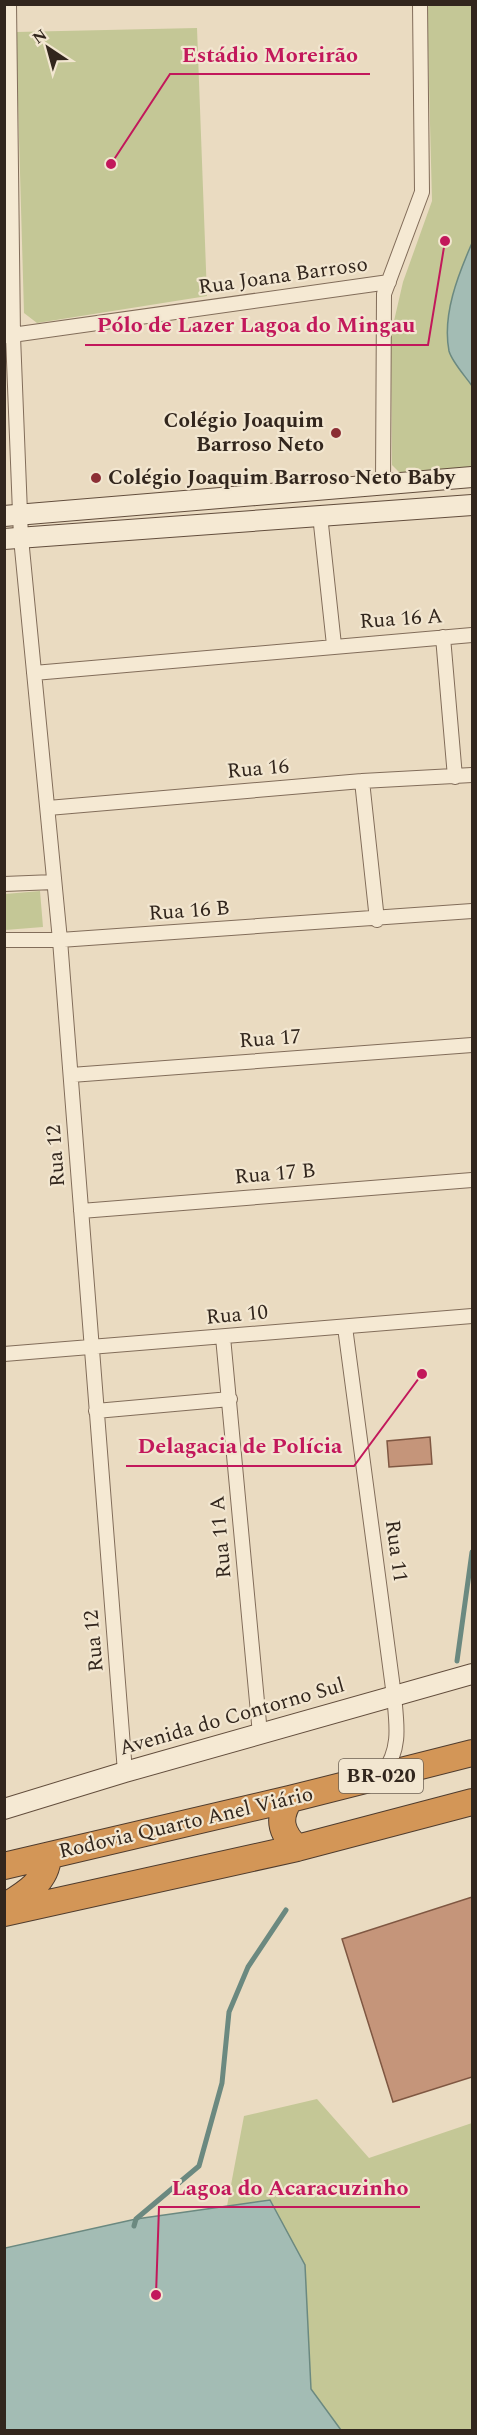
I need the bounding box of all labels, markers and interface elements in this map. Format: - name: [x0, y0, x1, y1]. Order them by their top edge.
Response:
- north arrow: [18, 18, 78, 78]
- text: N: [27, 23, 52, 50]
- callout: Estádio Moreirão: [170, 34, 370, 74]
- text: Estádio Moreirão: [182, 39, 358, 72]
- street label: Rua Joana Barroso: [196, 248, 370, 304]
- callout: Pólo de Lazer Lagoa do Mingau: [85, 305, 428, 345]
- text: Pólo de Lazer Lagoa do Mingau: [97, 309, 415, 342]
- place label: Colégio Joaquim Barroso Neto: [164, 405, 324, 461]
- marker: Colégio Joaquim Barroso Neto: [329, 426, 343, 440]
- place label: Colégio Joaquim Barroso Neto Baby: [108, 462, 456, 494]
- marker: Colégio Joaquim Barroso Neto Baby: [89, 471, 103, 485]
- street label: Rua 16 A: [358, 600, 444, 638]
- street label: Rua 16: [226, 750, 290, 788]
- street label: Rua 16 B: [147, 892, 231, 930]
- street label: Rua 17: [238, 1021, 302, 1057]
- street label: Rua 12: [38, 1124, 74, 1188]
- street label: Rua 17 B: [233, 1155, 317, 1193]
- street label: Rua 10: [205, 1296, 269, 1334]
- callout: Delagacia de Polícia: [126, 1426, 354, 1466]
- text: Delagacia de Polícia: [138, 1430, 343, 1463]
- street label: Rua 11 A: [201, 1494, 241, 1580]
- street label: Rua 11: [376, 1518, 416, 1584]
- street label: Rua 12: [75, 1609, 113, 1673]
- street label: Avenida do Contorno Sul: [115, 1669, 349, 1765]
- road number: BR-020: [339, 1759, 423, 1793]
- street label: Rodovia Quarto Anel Viário: [56, 1778, 316, 1868]
- callout: Lagoa do Acaracuzinho: [159, 2167, 420, 2207]
- text: Lagoa do Acaracuzinho: [171, 2172, 409, 2205]

